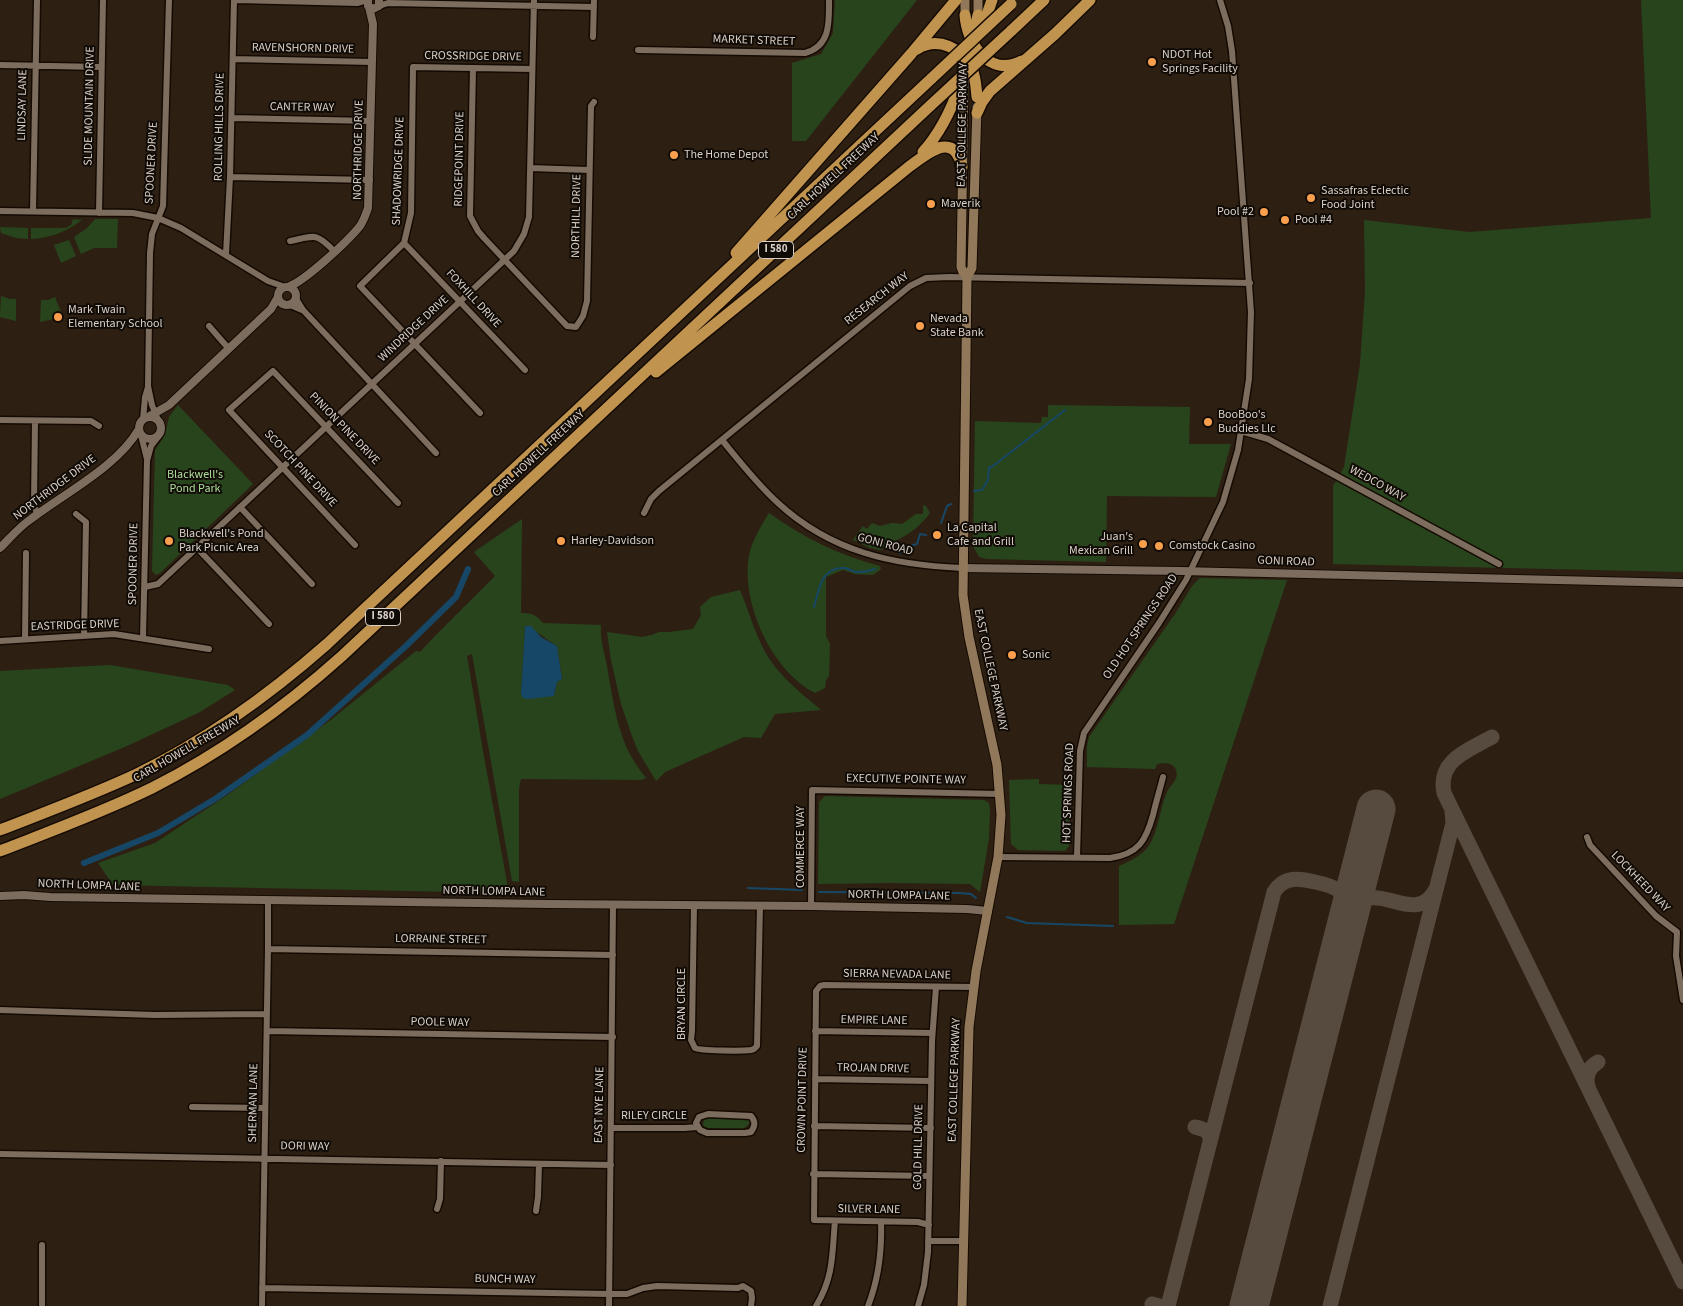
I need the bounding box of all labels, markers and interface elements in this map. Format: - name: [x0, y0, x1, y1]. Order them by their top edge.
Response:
- street label: MARKET STREET: [712, 32, 796, 50]
- street label: RAVENSHORN DRIVE: [252, 41, 354, 57]
- street label: SLIDE MOUNTAIN DRIVE: [82, 46, 98, 166]
- place label: NDOT Hot Springs Facility: [1162, 48, 1238, 76]
- street label: CROSSRIDGE DRIVE: [424, 49, 522, 65]
- marker: NDOT Hot Springs Facility: [1146, 56, 1158, 68]
- street label: EAST COLLEGE PARKWAY: [955, 63, 971, 187]
- street label: LINDSAY LANE: [15, 69, 31, 141]
- street label: ROLLING HILLS DRIVE: [212, 73, 228, 181]
- street label: CANTER WAY: [270, 100, 334, 116]
- street label: NORTHRIDGE DRIVE: [351, 100, 367, 200]
- street label: RIDGEPOINT DRIVE: [452, 111, 468, 207]
- street label: SHADOWRIDGE DRIVE: [390, 116, 408, 226]
- street label: SPOONER DRIVE: [143, 122, 161, 204]
- street label: CARL HOWELL FREEWAY: [785, 131, 883, 223]
- place label: The Home Depot: [684, 148, 768, 162]
- marker: The Home Depot: [668, 149, 680, 161]
- street label: NORTHILL DRIVE: [569, 174, 585, 258]
- place label: Sassafras Eclectic Food Joint: [1321, 184, 1409, 212]
- marker: Sassafras Eclectic Food Joint: [1305, 192, 1317, 204]
- place label: Maverik: [941, 197, 980, 211]
- marker: Maverik: [925, 198, 937, 210]
- place label: Pool #2: [1217, 205, 1254, 219]
- marker: Pool #2: [1258, 206, 1270, 218]
- place label: Pool #4: [1295, 213, 1332, 227]
- marker: Pool #4: [1279, 214, 1291, 226]
- road number: I 580: [758, 242, 794, 258]
- street label: FOXHILL DRIVE: [442, 267, 504, 331]
- street label: RESEARCH WAY: [842, 269, 912, 329]
- street label: WINDRIDGE DRIVE: [376, 293, 452, 365]
- place label: Mark Twain Elementary School: [68, 303, 163, 331]
- marker: Mark Twain Elementary School: [52, 311, 64, 323]
- place label: Nevada State Bank: [930, 312, 984, 340]
- marker: Nevada State Bank: [914, 320, 926, 332]
- street label: PINION PINE DRIVE: [306, 390, 382, 468]
- street label: CARL HOWELL FREEWAY: [490, 408, 588, 500]
- place label: BooBoo's Buddies Llc: [1218, 408, 1276, 436]
- marker: BooBoo's Buddies Llc: [1202, 416, 1214, 428]
- street label: SCOTCH PINE DRIVE: [261, 427, 339, 511]
- street label: NORTHRIDGE DRIVE: [11, 452, 99, 524]
- street label: WEDCO WAY: [1347, 463, 1407, 505]
- park label: Blackwell's Pond Park: [167, 468, 223, 496]
- place label: La Capital Cafe and Grill: [947, 521, 1014, 549]
- street label: SPOONER DRIVE: [126, 523, 142, 605]
- place label: Blackwell's Pond Park Picnic Area: [179, 527, 264, 555]
- marker: La Capital Cafe and Grill: [931, 529, 943, 541]
- place label: Juan's Mexican Grill: [1069, 530, 1133, 558]
- street label: GONI ROAD: [855, 531, 915, 559]
- place label: Harley-Davidson: [571, 534, 654, 548]
- marker: Blackwell's Pond Park Picnic Area: [163, 535, 175, 547]
- marker: Harley-Davidson: [555, 535, 567, 547]
- marker: Juan's Mexican Grill: [1137, 538, 1149, 550]
- place label: Comstock Casino: [1169, 539, 1255, 553]
- marker: Comstock Casino: [1153, 540, 1165, 552]
- street label: GONI ROAD: [1257, 554, 1315, 570]
- street label: OLD HOT SPRINGS ROAD: [1100, 572, 1182, 682]
- road number: I 580: [366, 608, 400, 626]
- street label: EAST COLLEGE PARKWAY: [970, 608, 1010, 732]
- street label: EASTRIDGE DRIVE: [30, 617, 120, 635]
- place label: Sonic: [1022, 648, 1050, 662]
- marker: Sonic: [1006, 649, 1018, 661]
- street label: CARL HOWELL FREEWAY: [131, 714, 243, 786]
- street label: HOT SPRINGS ROAD: [1060, 743, 1078, 843]
- street label: EXECUTIVE POINTE WAY: [846, 772, 966, 788]
- street label: COMMERCE WAY: [794, 806, 808, 888]
- street label: LOCKHEED WAY: [1607, 849, 1673, 915]
- street label: NORTH LOMPA LANE: [37, 877, 141, 895]
- street label: NORTH LOMPA LANE: [442, 884, 546, 900]
- street label: NORTH LOMPA LANE: [847, 888, 951, 904]
- street label: LORRAINE STREET: [395, 932, 487, 948]
- street label: SIERRA NEVADA LANE: [843, 967, 951, 983]
- street label: BRYAN CIRCLE: [675, 968, 689, 1040]
- street label: EMPIRE LANE: [840, 1013, 908, 1029]
- street label: POOLE WAY: [410, 1015, 470, 1031]
- street label: EAST COLLEGE PARKWAY: [946, 1018, 964, 1142]
- street label: CROWN POINT DRIVE: [795, 1047, 811, 1153]
- street label: TROJAN DRIVE: [836, 1061, 910, 1077]
- street label: SHERMAN LANE: [246, 1063, 262, 1143]
- street label: EAST NYE LANE: [592, 1067, 608, 1143]
- street label: GOLD HILL DRIVE: [911, 1104, 927, 1190]
- street label: RILEY CIRCLE: [621, 1109, 687, 1123]
- street label: DORI WAY: [280, 1139, 330, 1155]
- street label: SILVER LANE: [838, 1202, 900, 1218]
- street label: BUNCH WAY: [474, 1272, 536, 1288]

